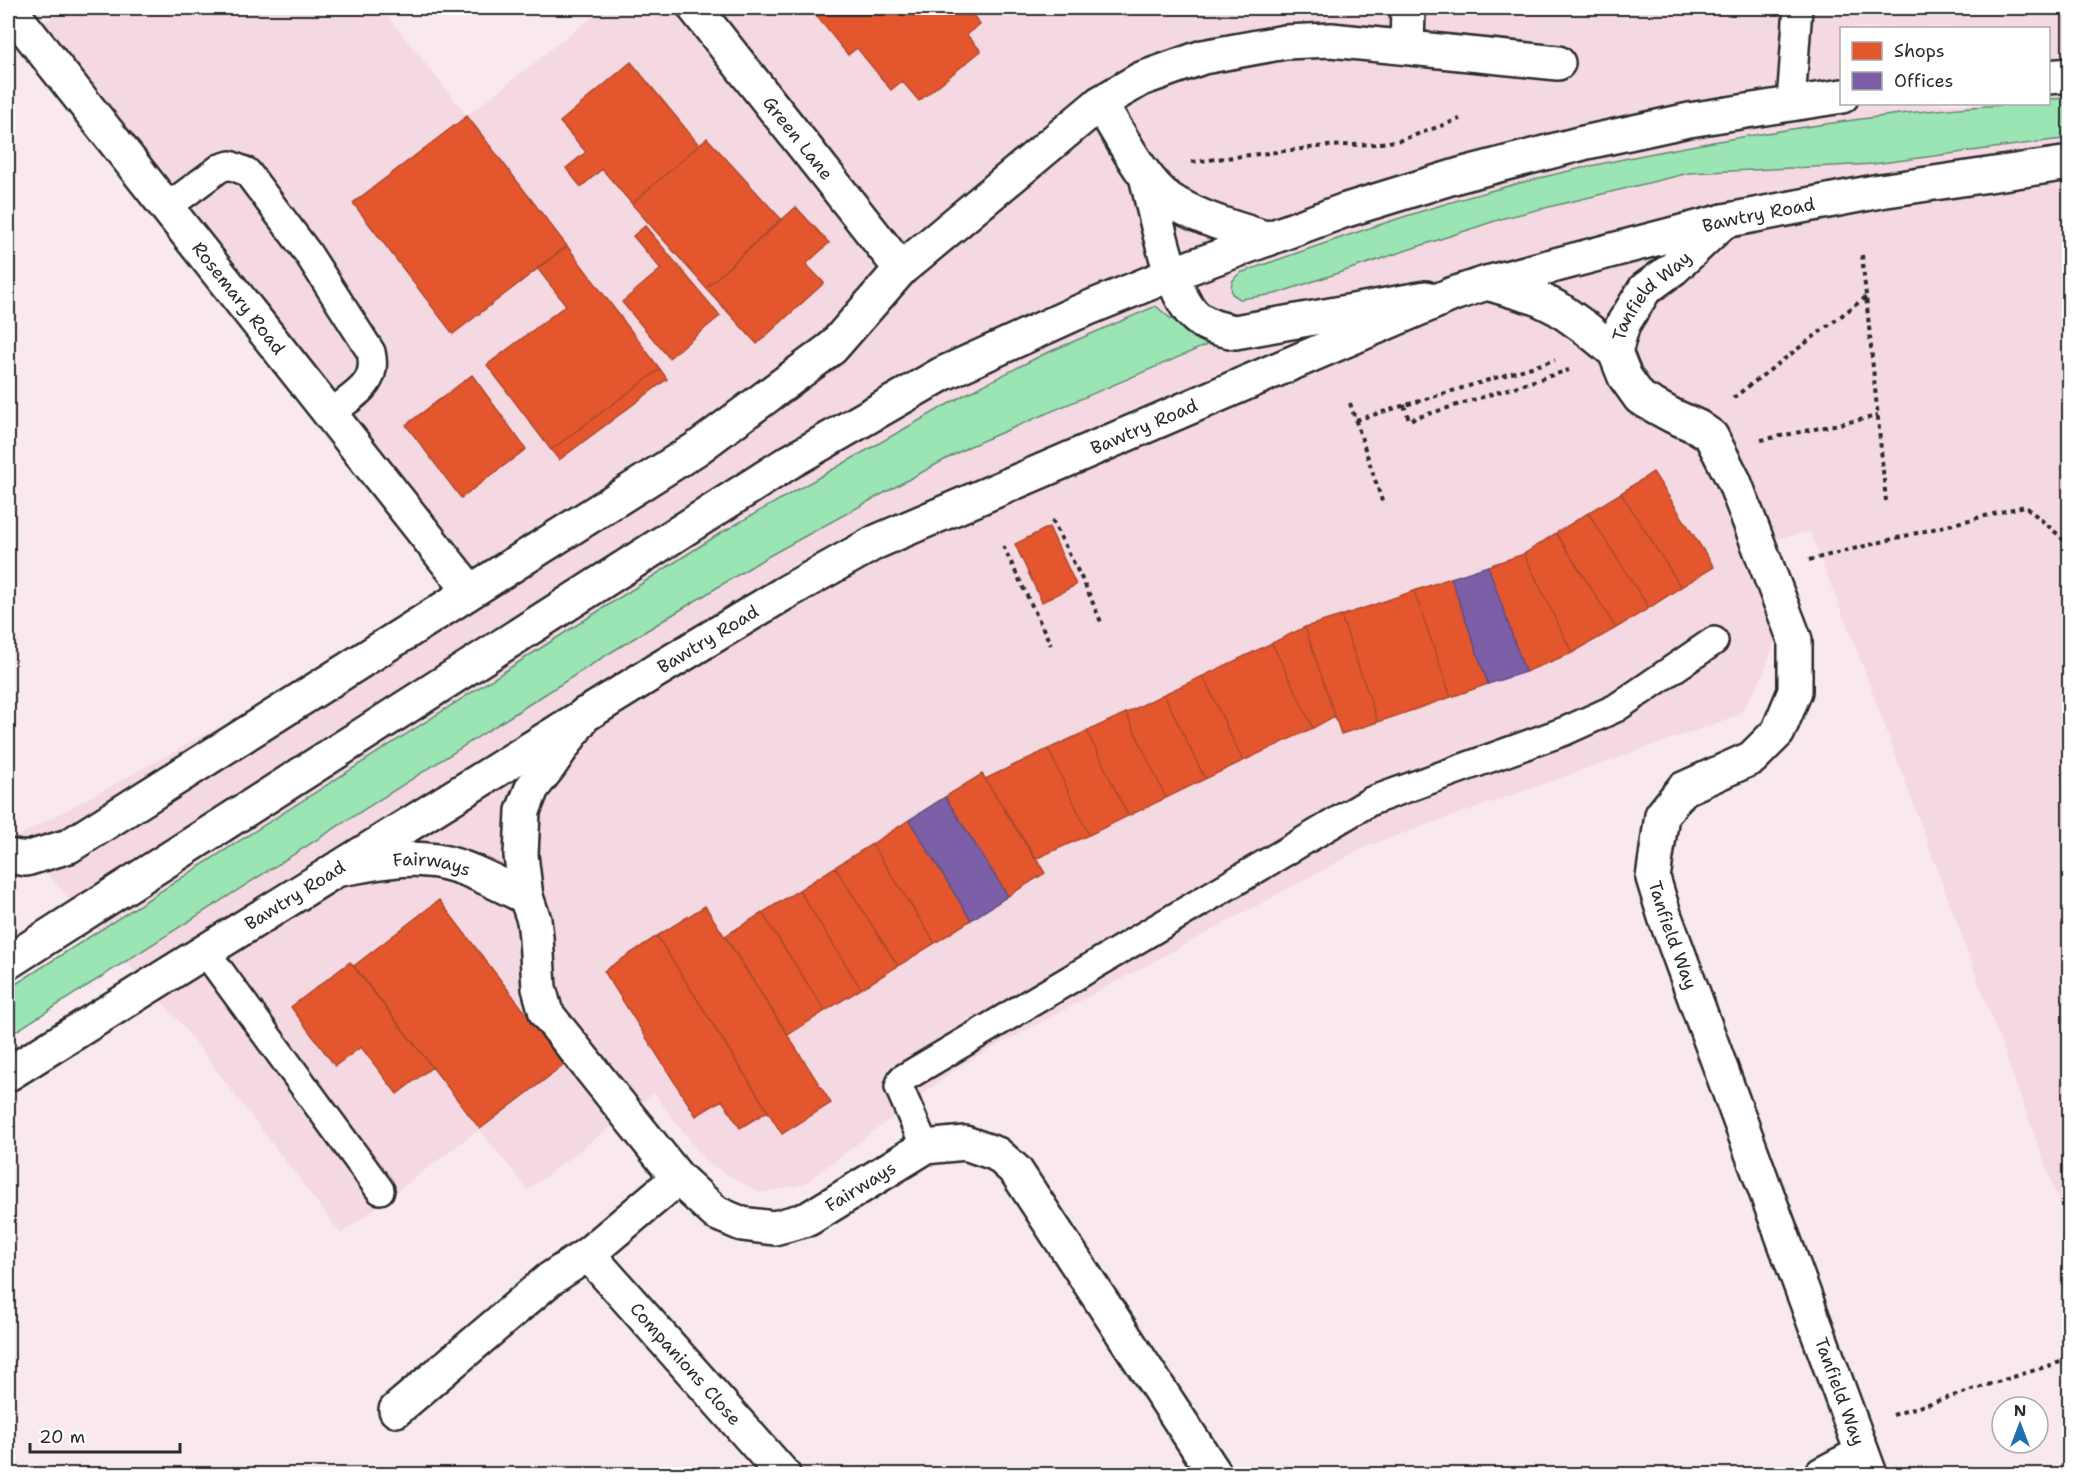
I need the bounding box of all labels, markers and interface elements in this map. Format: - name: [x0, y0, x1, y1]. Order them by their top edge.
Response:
- legend: [1840, 27, 2050, 105]
- text: Shops: [1894, 39, 1945, 63]
- text: Offices: [1894, 69, 1953, 93]
- street label: Green Lane: [757, 91, 838, 185]
- street label: Bawtry Road: [1700, 192, 1817, 238]
- street label: Rosemary Road: [186, 237, 291, 360]
- street label: Tanfield Way: [1607, 246, 1696, 344]
- street label: Bawtry Road: [1087, 393, 1201, 460]
- street label: Bawtry Road: [653, 600, 763, 679]
- street label: Fairways: [392, 847, 474, 882]
- street label: Bawtry Road: [240, 855, 350, 936]
- street label: Tanfield Way: [1643, 878, 1703, 993]
- street label: Fairways: [821, 1156, 900, 1217]
- street label: Companions Close: [625, 1297, 746, 1431]
- street label: Tanfield Way: [1809, 1334, 1870, 1449]
- north arrow: [1990, 1395, 2050, 1455]
- text: N: [2014, 1400, 2026, 1421]
- scale bar: [30, 1416, 180, 1454]
- text: 20 m: [39, 1425, 85, 1449]

